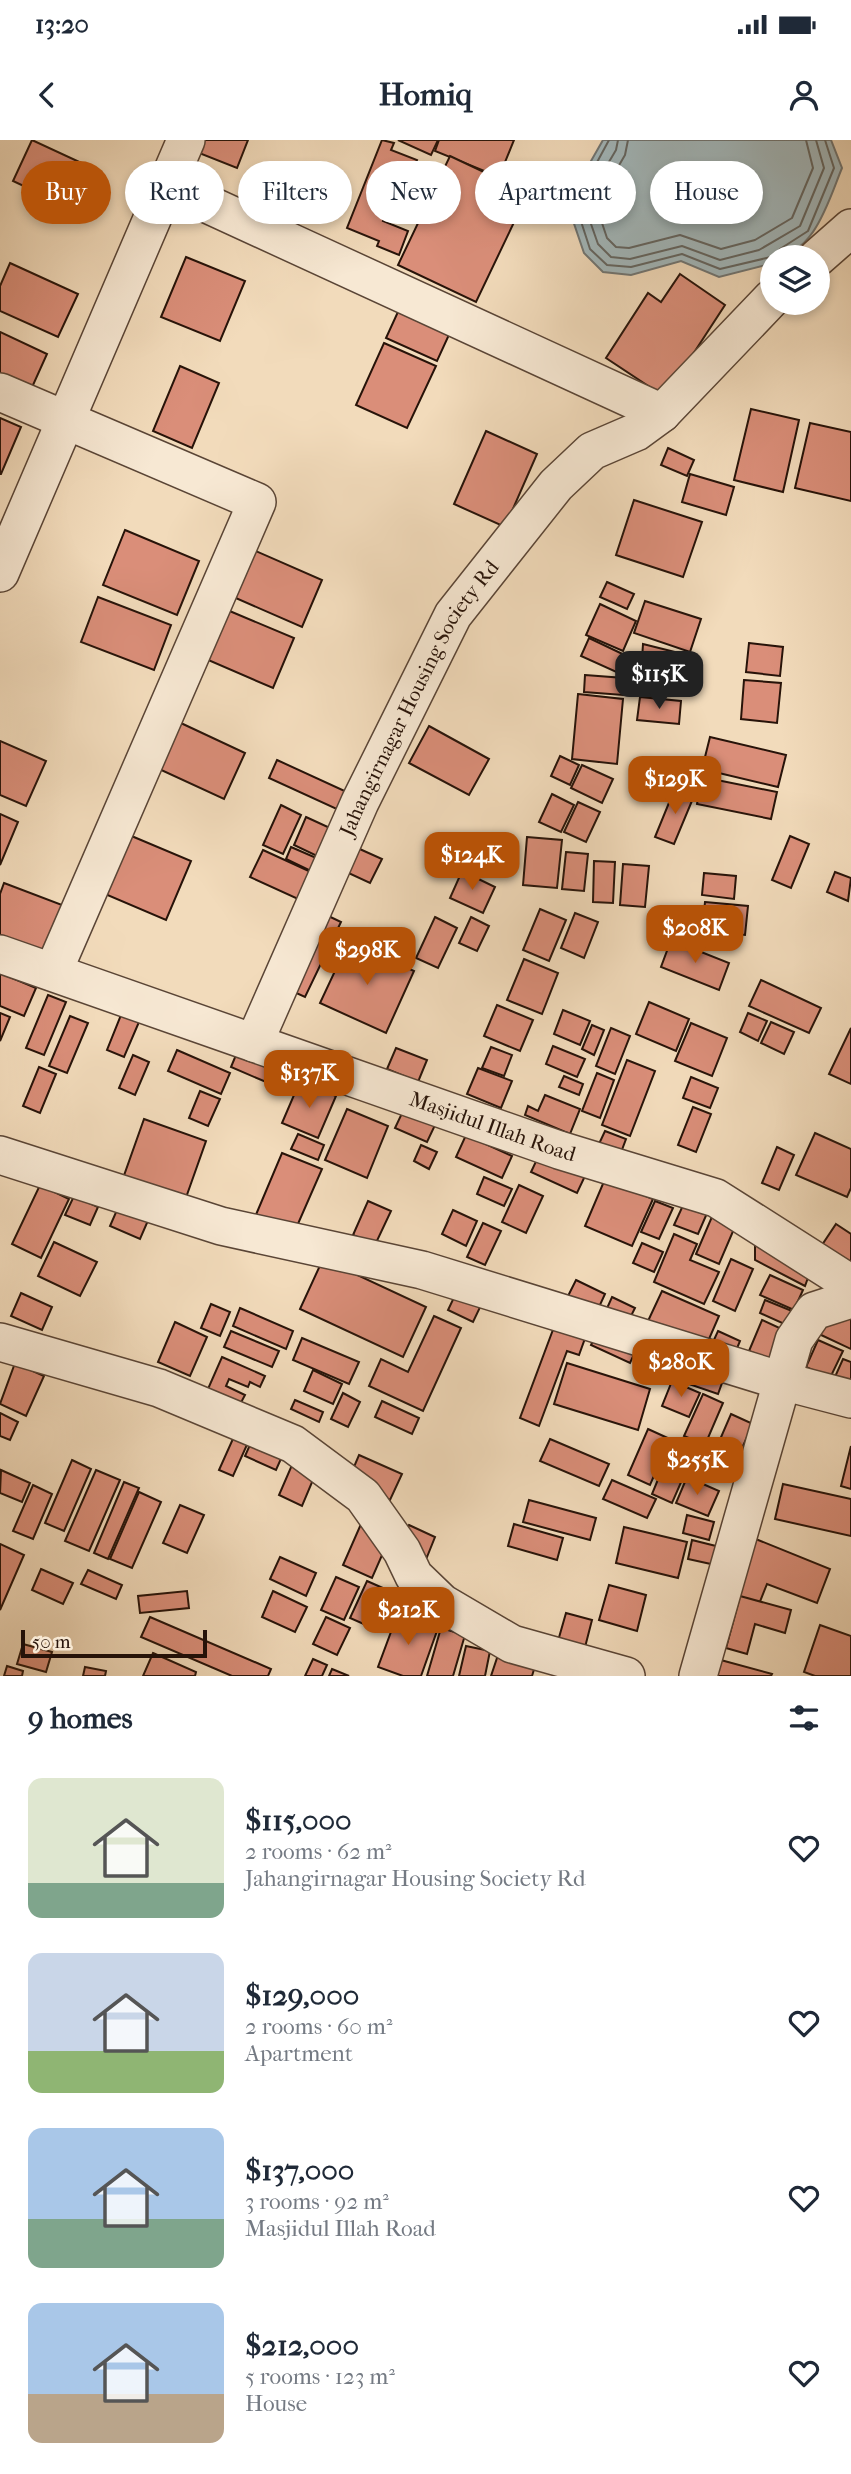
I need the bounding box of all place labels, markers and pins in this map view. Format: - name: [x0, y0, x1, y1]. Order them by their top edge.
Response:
- pin: $115K: [610, 652, 708, 711]
- pin: $129K: [626, 756, 724, 816]
- pin: $124K: [423, 832, 521, 892]
- pin: $208K: [646, 906, 744, 965]
- pin: $298K: [318, 928, 416, 987]
- pin: $137K: [260, 1051, 358, 1110]
- pin: $280K: [632, 1340, 730, 1399]
- pin: $255K: [648, 1438, 746, 1497]
- pin: $212K: [359, 1588, 457, 1647]

